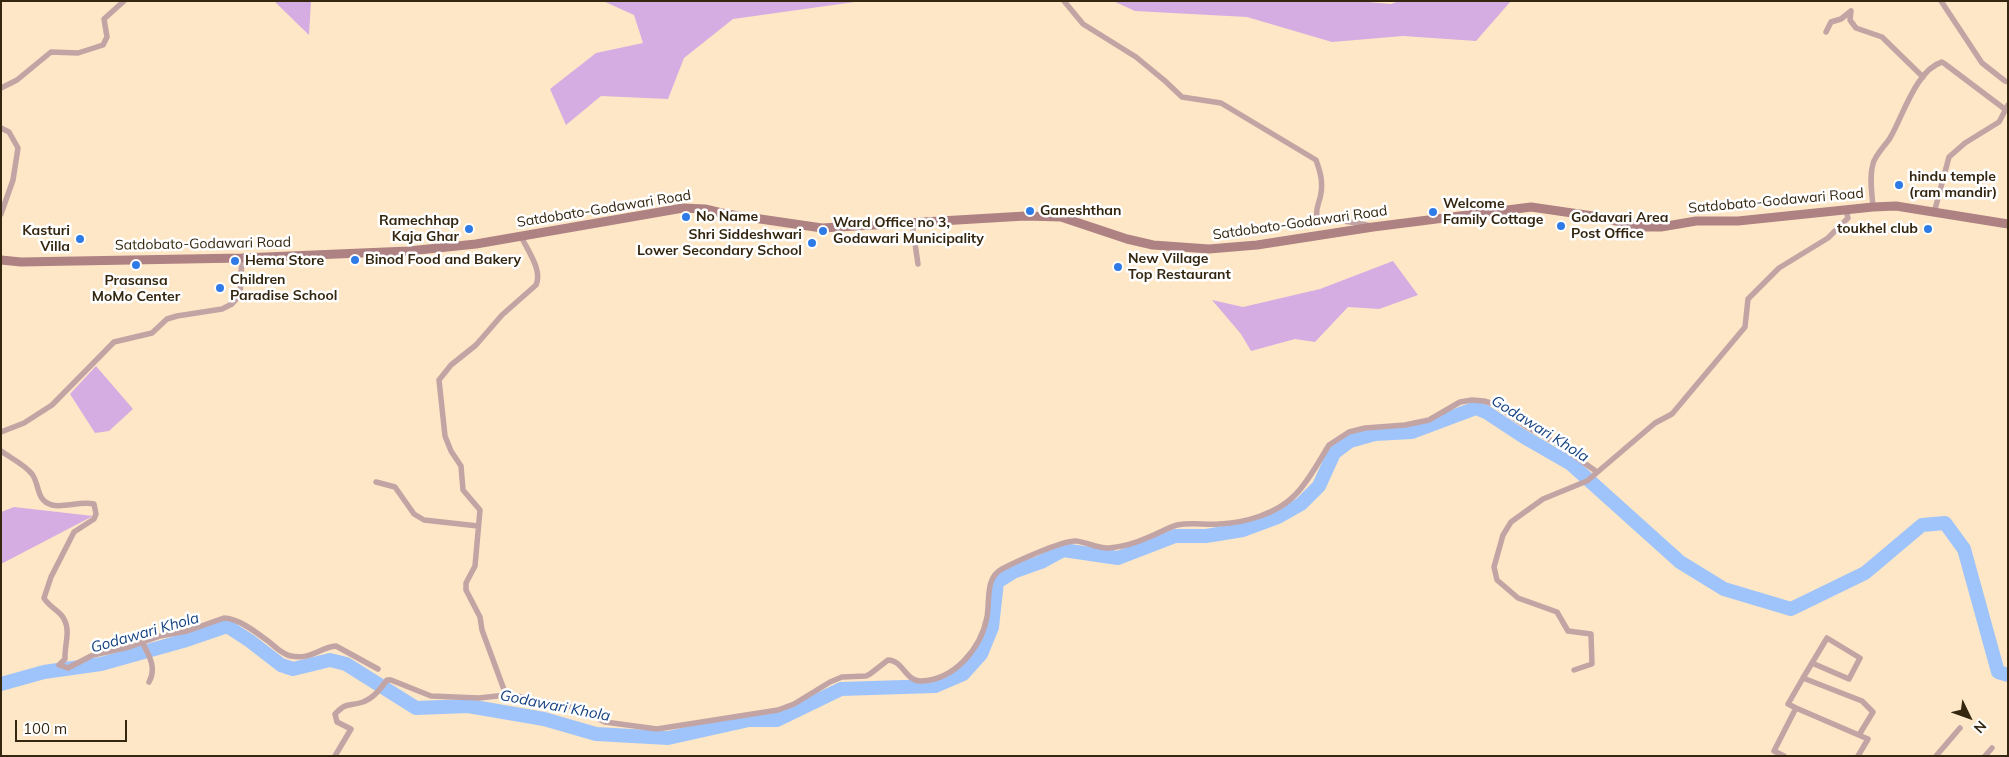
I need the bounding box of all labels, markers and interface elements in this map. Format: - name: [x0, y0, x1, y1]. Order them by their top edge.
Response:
- place label: hindu temple (ram mandir): [1909, 169, 1997, 202]
- marker: hindu temple (ram mandir): [1893, 179, 1905, 191]
- street label: Satdobato-Godawari Road: [1688, 185, 1864, 217]
- street label: Satdobato-Godawari Road: [516, 187, 692, 231]
- place label: Welcome Family Cottage: [1443, 196, 1543, 228]
- street label: Satdobato-Godawari Road: [1212, 202, 1388, 244]
- place label: Ganeshthan: [1040, 203, 1121, 219]
- marker: Ganeshthan: [1024, 205, 1036, 217]
- marker: Welcome Family Cottage: [1427, 206, 1439, 218]
- place label: No Name: [696, 209, 758, 225]
- place label: Godavari Area Post Office: [1571, 210, 1668, 242]
- marker: No Name: [680, 211, 692, 223]
- place label: Ramechhap Kaja Ghar: [379, 213, 459, 246]
- place label: Ward Office no 3, Godawari Municipality: [833, 215, 984, 248]
- marker: Godavari Area Post Office: [1555, 220, 1567, 232]
- place label: toukhel club: [1837, 221, 1918, 237]
- place label: Kasturi Villa: [22, 223, 70, 256]
- marker: Ramechhap Kaja Ghar: [463, 223, 475, 235]
- marker: toukhel club: [1922, 223, 1934, 235]
- marker: Ward Office no 3, Godawari Municipality: [817, 225, 829, 237]
- place label: Shri Siddeshwari Lower Secondary School: [637, 227, 802, 260]
- marker: Kasturi Villa: [74, 233, 86, 245]
- street label: Satdobato-Godawari Road: [115, 234, 291, 254]
- marker: Shri Siddeshwari Lower Secondary School: [806, 237, 818, 249]
- place label: New Village Top Restaurant: [1128, 251, 1231, 284]
- place label: Binod Food and Bakery: [365, 252, 521, 268]
- place label: Hema Store: [245, 253, 324, 269]
- marker: Binod Food and Bakery: [349, 254, 361, 266]
- marker: Hema Store: [229, 255, 241, 267]
- marker: Prasansa MoMo Center: [130, 259, 142, 271]
- marker: New Village Top Restaurant: [1112, 261, 1124, 273]
- place label: Children Paradise School: [230, 272, 337, 304]
- place label: Prasansa MoMo Center: [92, 273, 180, 306]
- marker: Children Paradise School: [214, 282, 226, 294]
- water label: Godawari Khola: [1488, 392, 1592, 466]
- water label: Godawari Khola: [89, 609, 201, 657]
- water label: Godawari Khola: [498, 687, 612, 725]
- north arrow: [1944, 692, 1994, 742]
- scale bar: [18, 710, 130, 742]
- text: N: [1970, 717, 1990, 737]
- text: 100 m: [23, 719, 67, 738]

